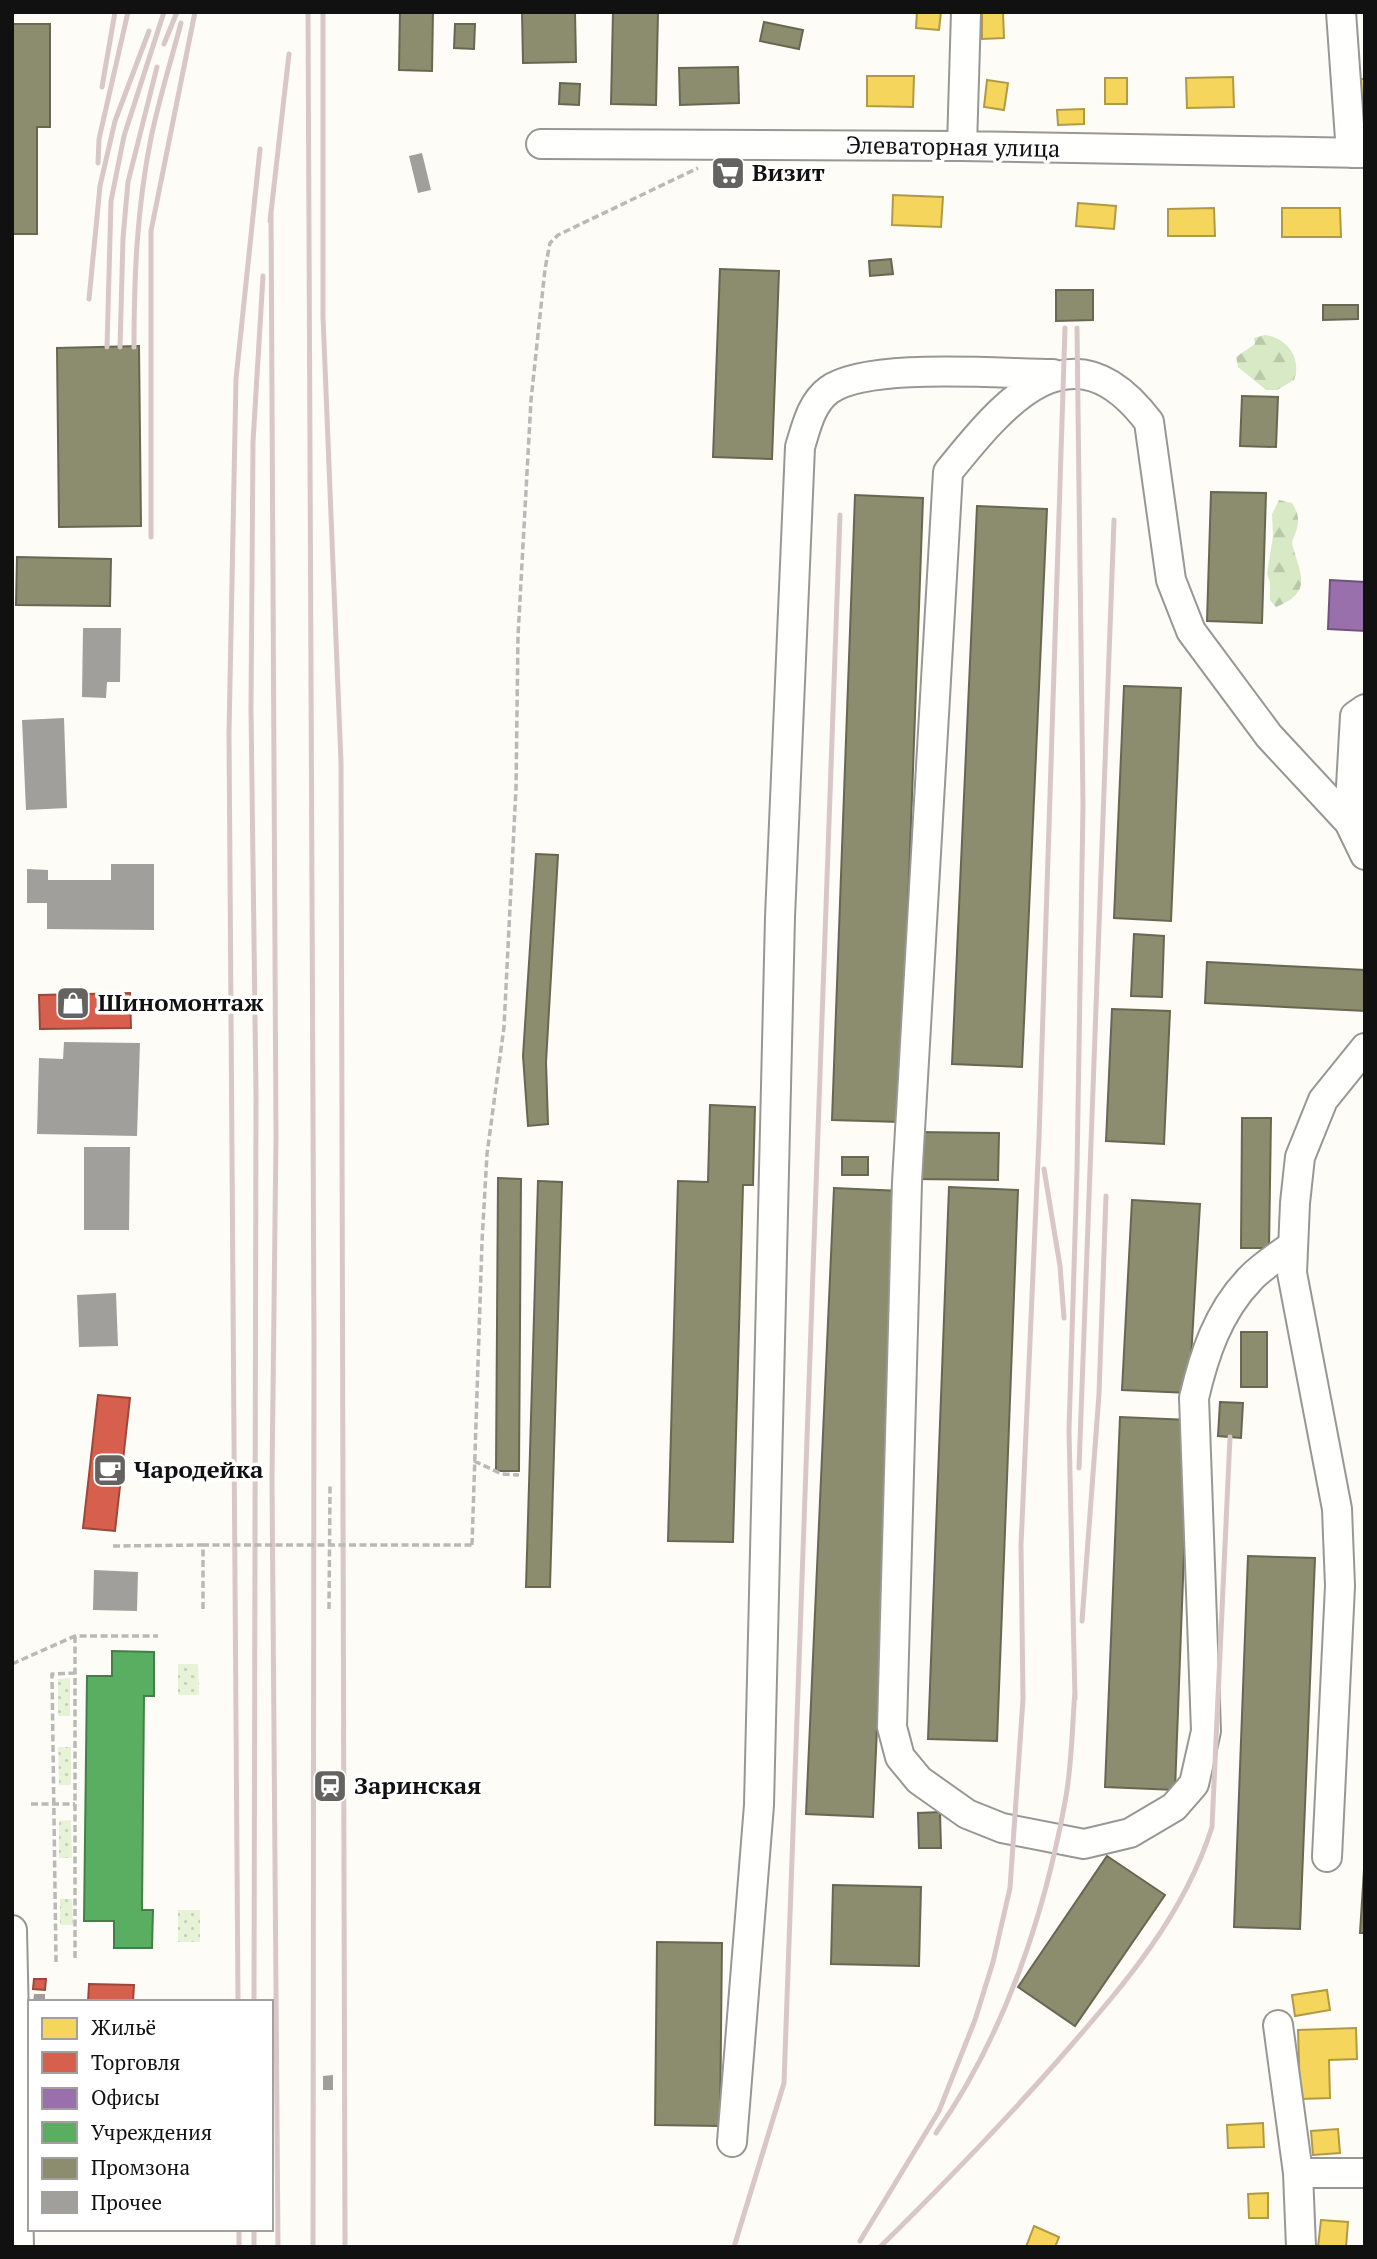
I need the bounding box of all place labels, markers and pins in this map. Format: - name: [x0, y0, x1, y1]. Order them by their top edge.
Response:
- supermarket icon: Визит: [709, 154, 747, 192]
- place label: Визит: [752, 156, 825, 188]
- shop icon: Шиномонтаж: [54, 984, 92, 1022]
- place label: Шиномонтаж: [98, 986, 264, 1018]
- cafe icon: Чародейка: [91, 1451, 129, 1489]
- place label: Чародейка: [134, 1453, 264, 1485]
- station icon: Заринская: [311, 1767, 349, 1805]
- place label: Заринская: [354, 1769, 481, 1801]

